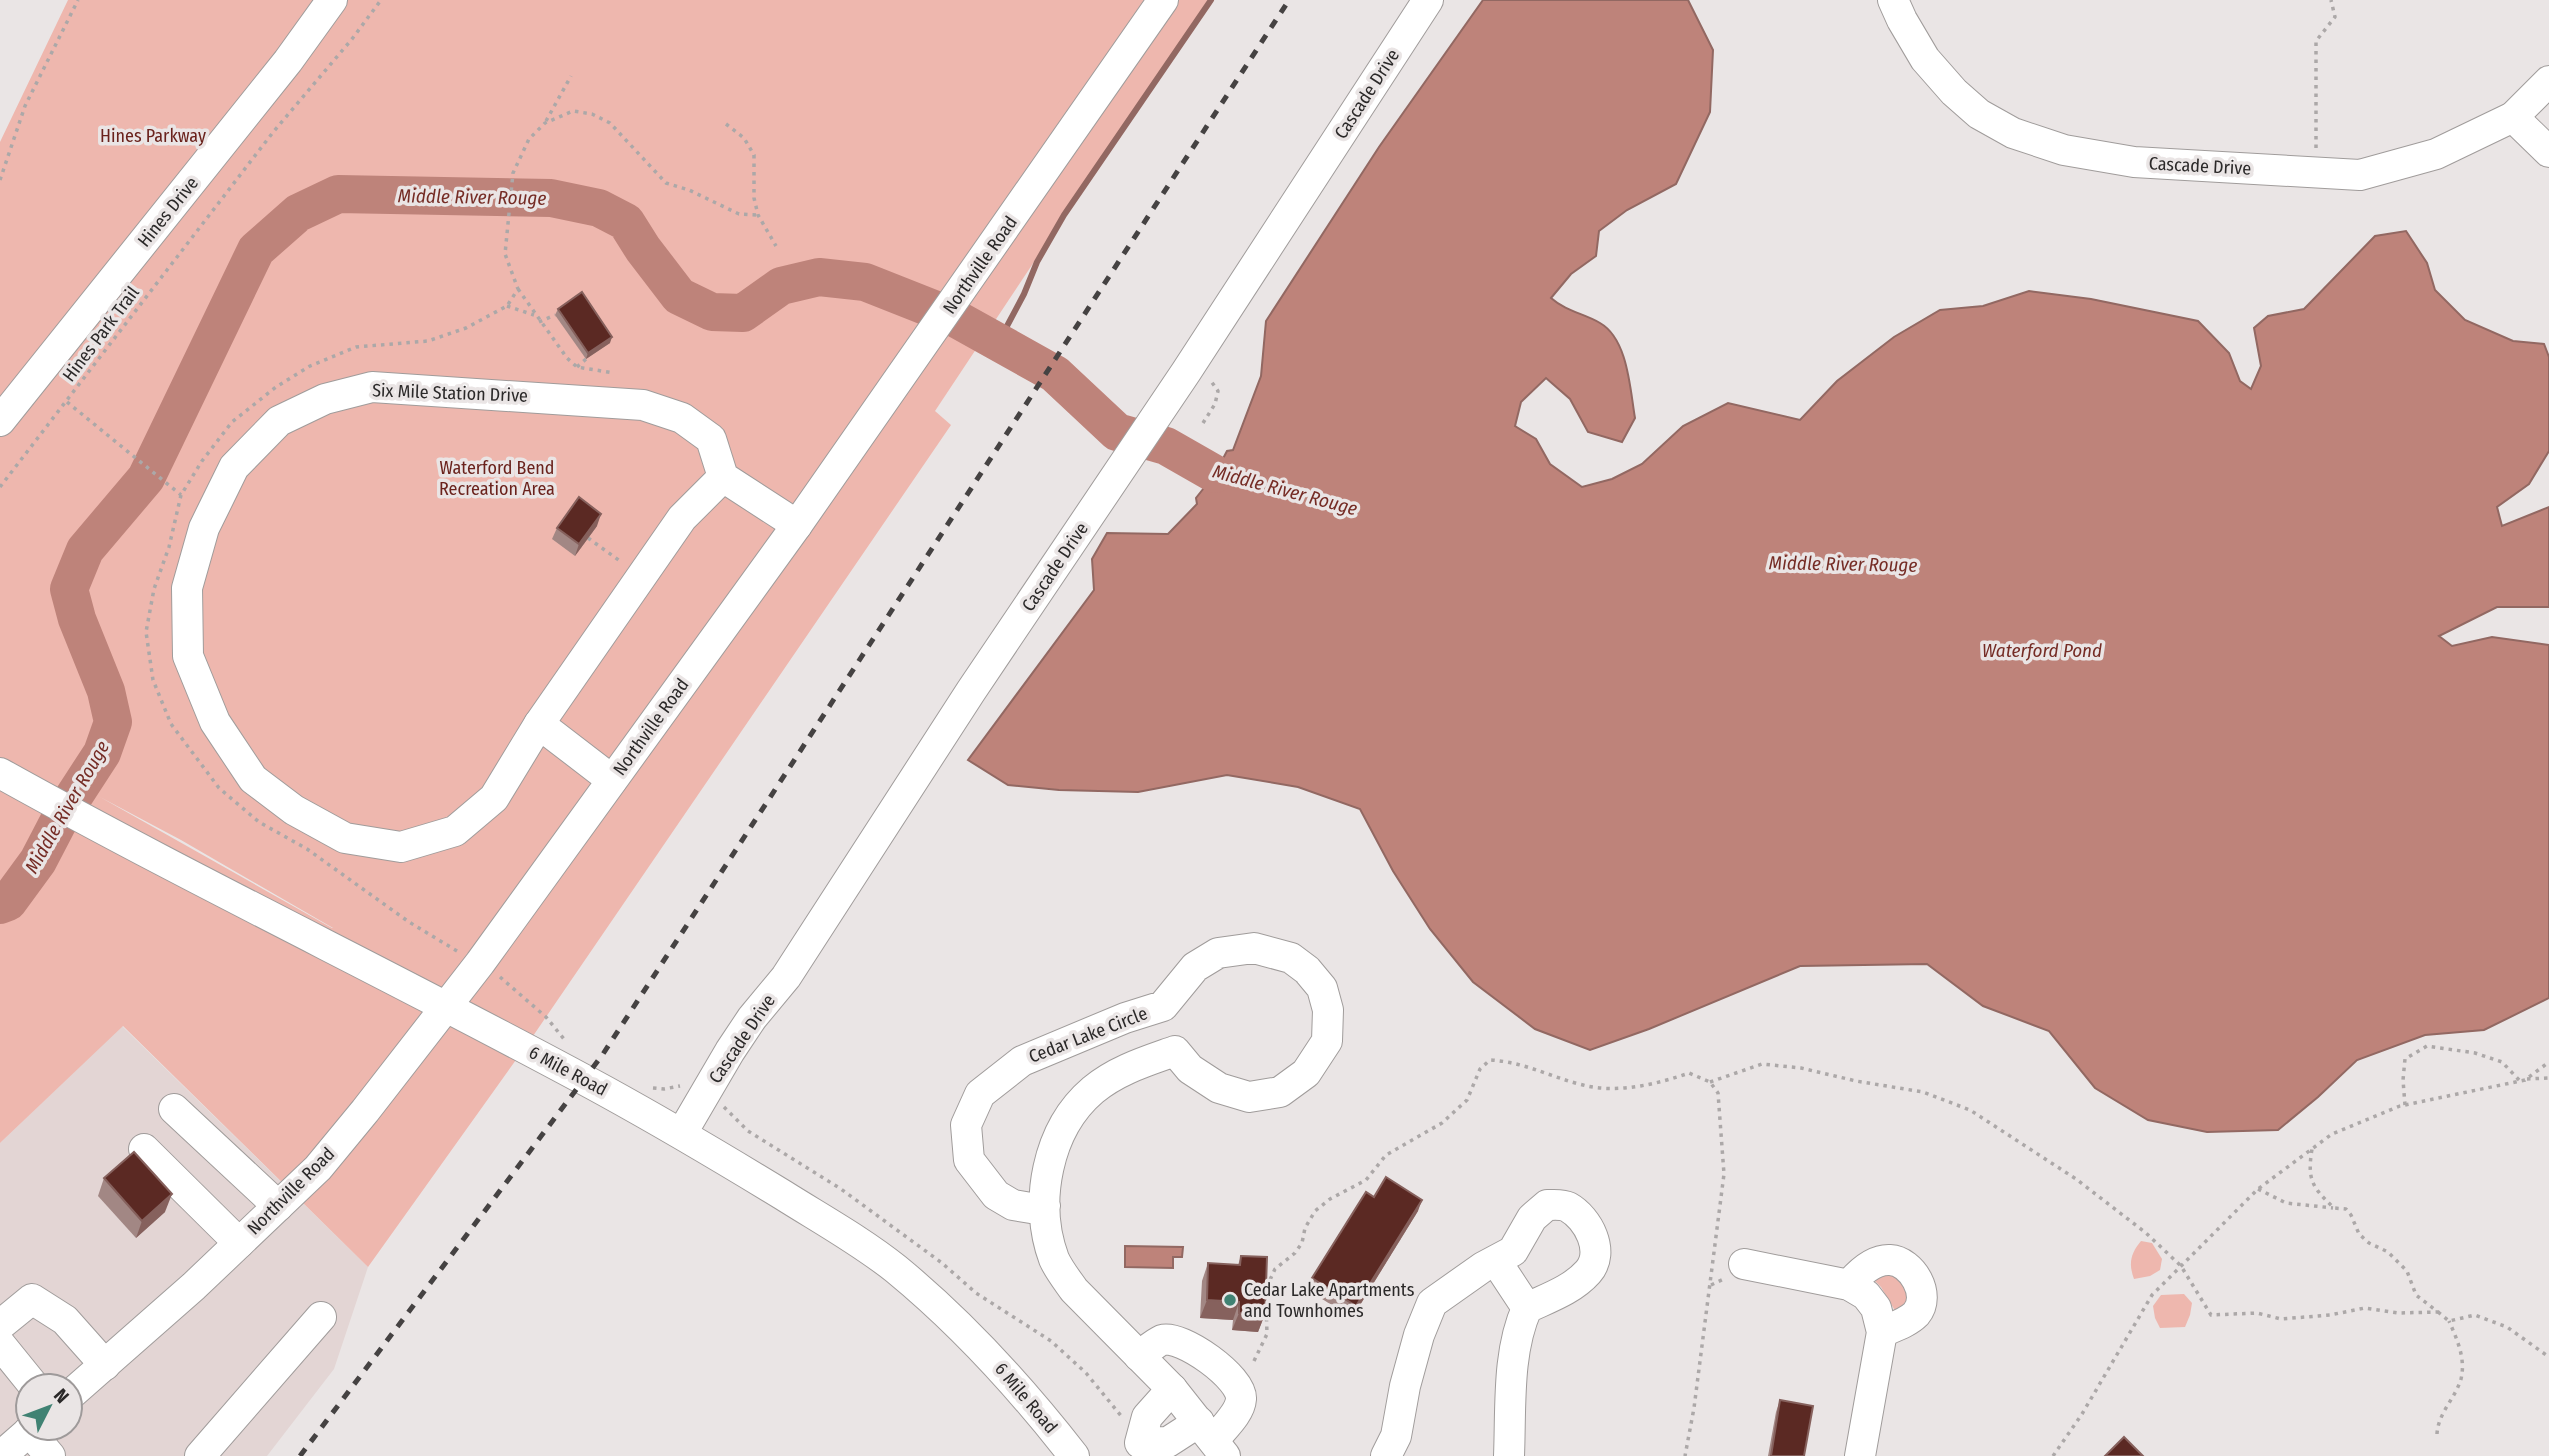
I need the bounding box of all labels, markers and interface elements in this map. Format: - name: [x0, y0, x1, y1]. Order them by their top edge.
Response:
- street label: Cascade Drive: [1330, 45, 1404, 143]
- park label: Hines Parkway: [100, 125, 206, 147]
- street label: Cascade Drive: [2148, 152, 2252, 180]
- street label: Hines Drive: [133, 172, 203, 252]
- water label: Middle River Rouge: [397, 184, 547, 210]
- street label: Northville Road: [938, 212, 1022, 318]
- street label: Hines Park Trail: [58, 282, 144, 386]
- street label: Six Mile Station Drive: [372, 379, 528, 407]
- park label: Waterford Bend Recreation Area: [439, 457, 555, 500]
- water label: Middle River Rouge: [1210, 460, 1360, 520]
- street label: Cascade Drive: [1017, 518, 1093, 616]
- water label: Middle River Rouge: [1768, 551, 1918, 577]
- water label: Waterford Pond: [1982, 639, 2102, 662]
- street label: Northville Road: [609, 674, 693, 780]
- water label: Middle River Rouge: [20, 737, 114, 877]
- street label: Cascade Drive: [704, 990, 780, 1088]
- street label: Cedar Lake Circle: [1026, 1002, 1151, 1068]
- street label: 6 Mile Road: [525, 1041, 611, 1101]
- street label: Northville Road: [243, 1143, 339, 1239]
- place label: Cedar Lake Apartments and Townhomes: [1244, 1279, 1415, 1322]
- marker: Cedar Lake Apartments and Townhomes: [1222, 1292, 1238, 1308]
- street label: 6 Mile Road: [990, 1358, 1062, 1438]
- north arrow: [14, 1372, 84, 1442]
- text: N: [49, 1384, 74, 1408]

